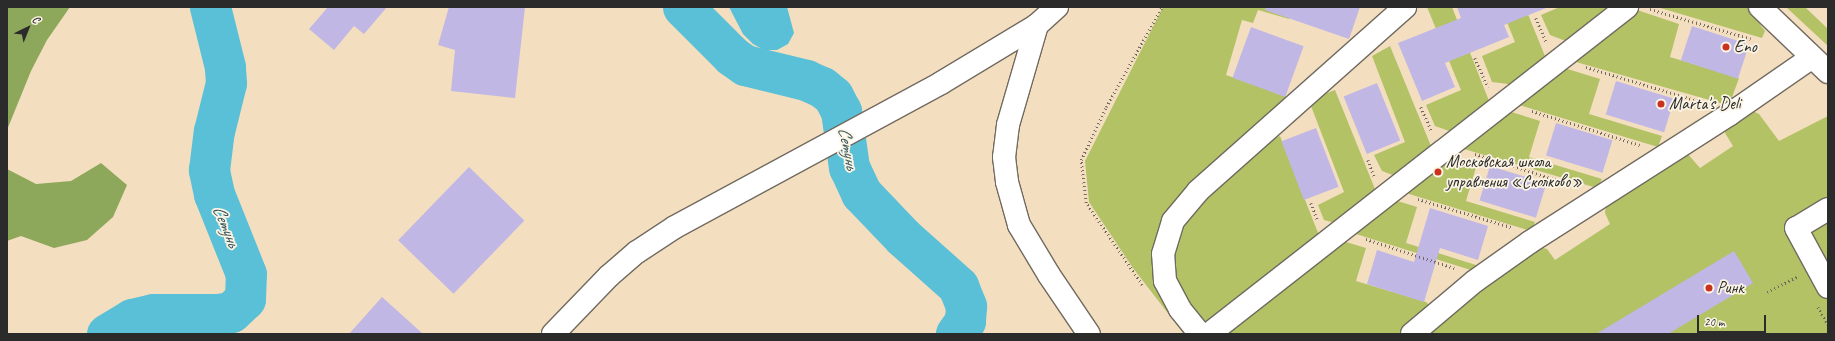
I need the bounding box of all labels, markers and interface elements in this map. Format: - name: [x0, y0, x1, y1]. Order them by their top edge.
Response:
- north arrow: [8, 8, 48, 48]
- text: С: [29, 12, 43, 26]
- place label: Eno: [1734, 37, 1757, 57]
- marker: Eno: [1721, 42, 1731, 52]
- place label: Marta's Deli: [1669, 94, 1741, 114]
- marker: Marta's Deli: [1656, 99, 1666, 109]
- water label: Сетунь: [833, 125, 863, 171]
- place label: Московская школа управления «Сколково»: [1446, 152, 1582, 192]
- marker: Московская школа управления «Сколково»: [1433, 167, 1443, 177]
- water label: Сетунь: [208, 202, 244, 250]
- place label: Ринк: [1717, 278, 1744, 298]
- marker: Ринк: [1704, 283, 1714, 293]
- scale bar: [1699, 307, 1768, 333]
- text: 20 m: [1704, 314, 1724, 330]

